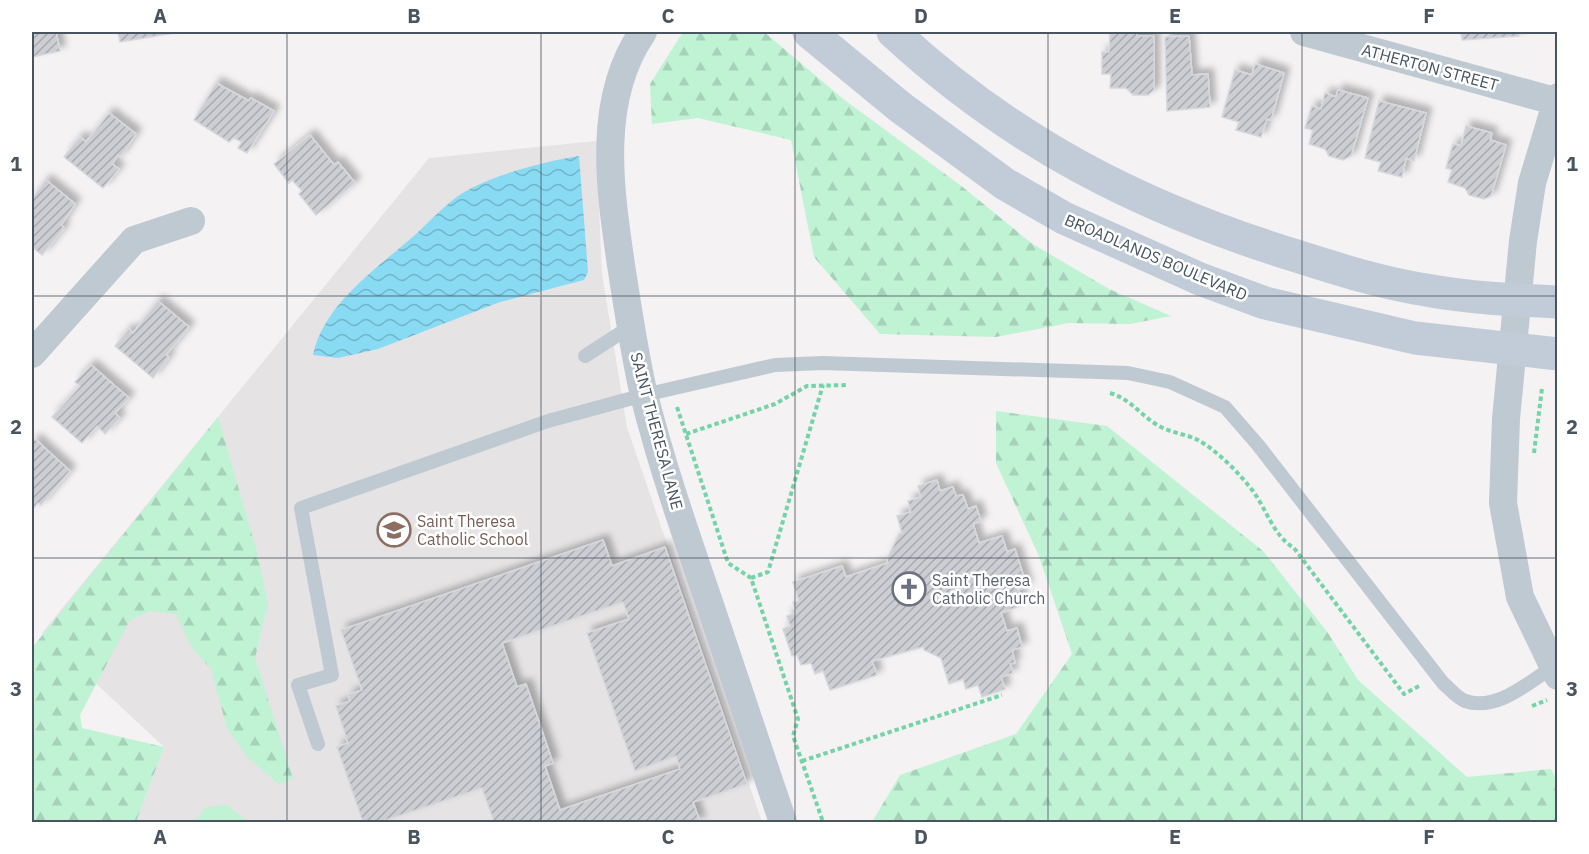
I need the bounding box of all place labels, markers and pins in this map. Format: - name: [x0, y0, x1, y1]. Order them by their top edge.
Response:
- place label: Saint Theresa Catholic School: [417, 511, 528, 549]
- school or university icon: Saint Theresa Catholic School: [376, 512, 412, 548]
- place label: Saint Theresa Catholic Church: [932, 570, 1045, 608]
- church icon: Saint Theresa Catholic Church: [891, 571, 927, 607]

